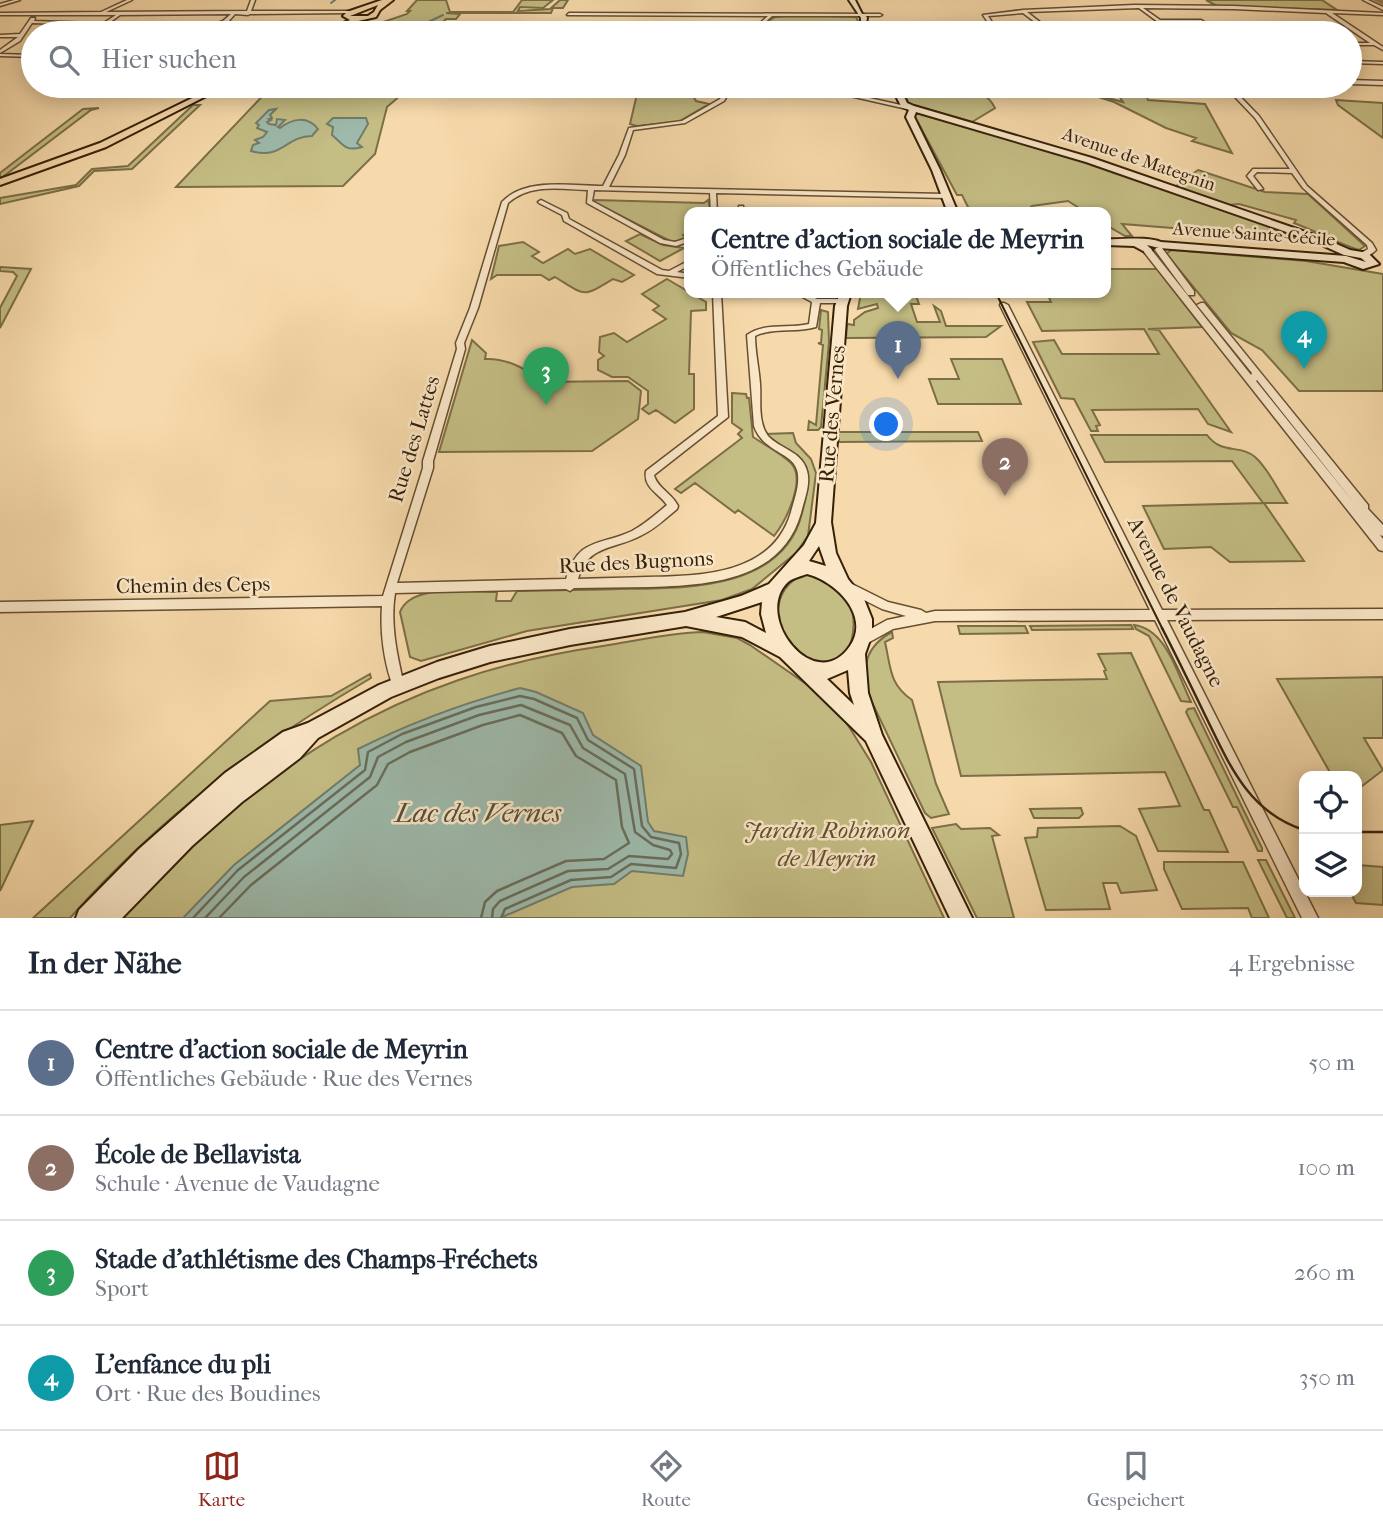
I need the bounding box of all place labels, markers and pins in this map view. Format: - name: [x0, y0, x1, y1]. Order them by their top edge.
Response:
- pin: 4: [1281, 311, 1327, 369]
- pin: 1: [875, 321, 921, 379]
- pin: 3: [523, 347, 569, 405]
- pin: 2: [982, 438, 1028, 496]

